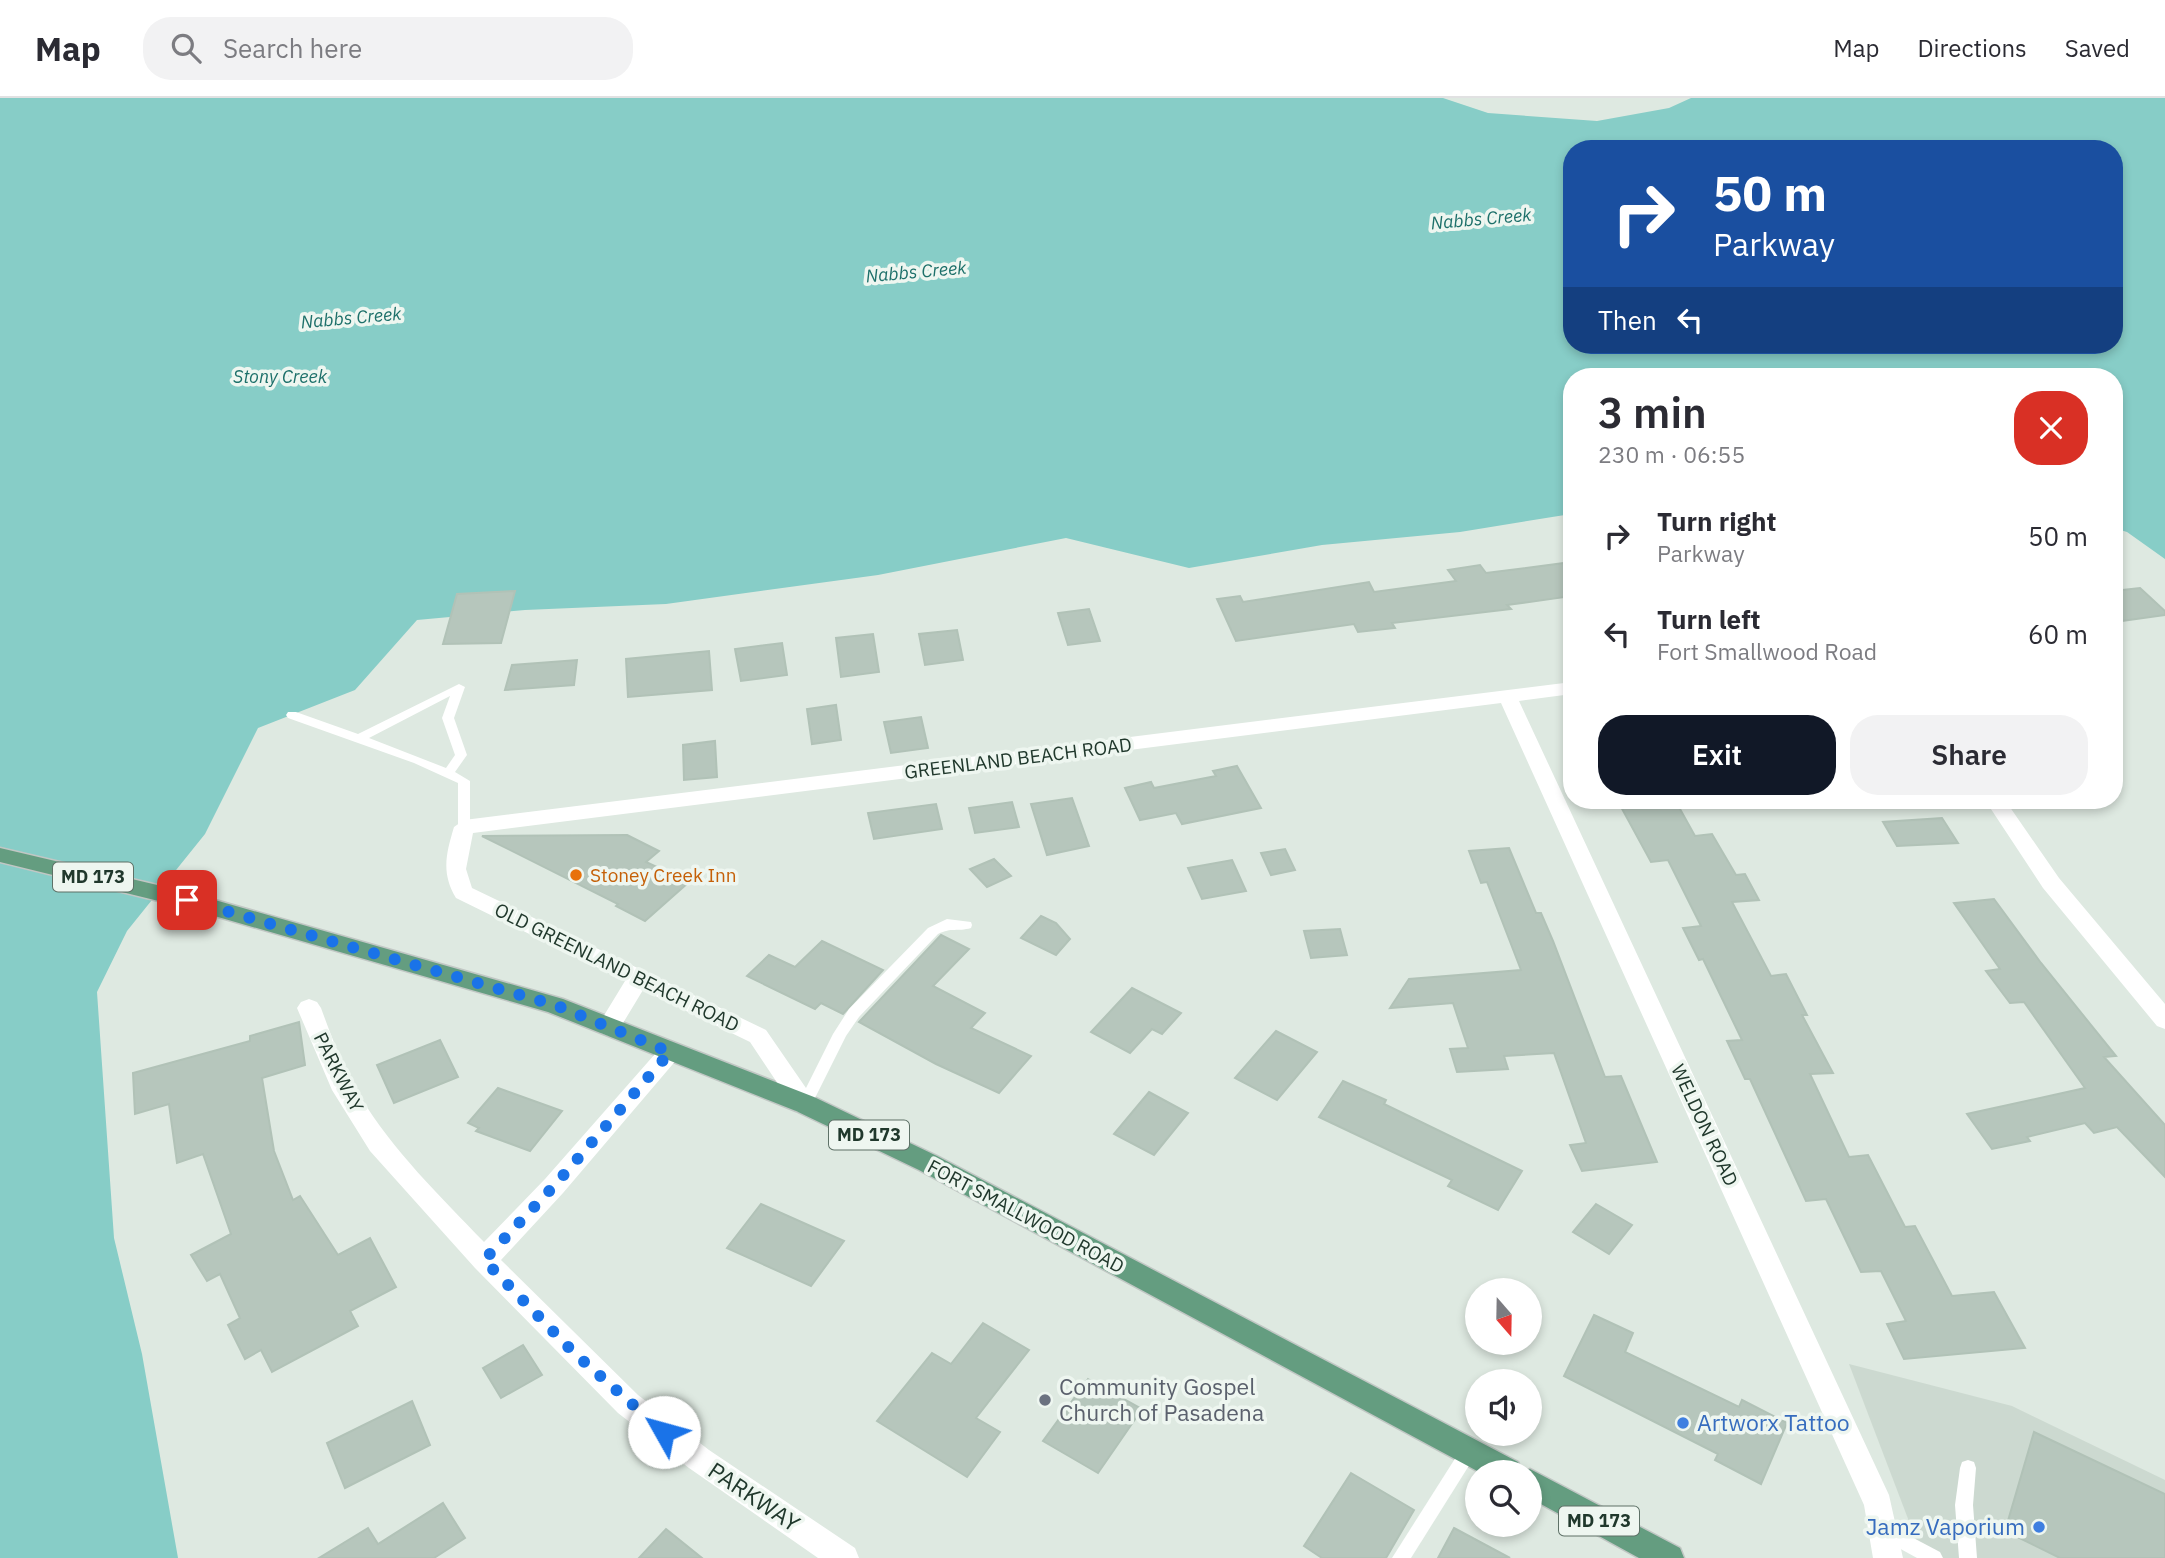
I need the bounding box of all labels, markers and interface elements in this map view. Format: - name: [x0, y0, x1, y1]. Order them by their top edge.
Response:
- search box: [143, 17, 633, 80]
- text: Map: [35, 27, 101, 70]
- icon: search: [167, 29, 205, 67]
- text: Search here: [223, 31, 362, 65]
- text: Map: [1833, 32, 1879, 64]
- text: Directions: [1917, 32, 2027, 64]
- text: Saved: [2065, 32, 2130, 64]
- text: 50 m: [1713, 161, 1827, 224]
- icon: right: [1598, 168, 1689, 259]
- water label: Nabbs Creek: [1430, 203, 1533, 234]
- text: Parkway: [1713, 223, 1835, 265]
- water label: Nabbs Creek: [865, 256, 968, 287]
- icon: left: [1671, 301, 1709, 339]
- water label: Nabbs Creek: [300, 302, 403, 333]
- text: Then: [1598, 303, 1657, 337]
- water label: Stony Creek: [233, 365, 328, 388]
- text: 3 min: [1598, 385, 1707, 440]
- button: close: [2014, 391, 2088, 465]
- text: 230 m · 06:55: [1598, 439, 1745, 469]
- text: Turn right: [1657, 504, 1776, 538]
- icon: right: [1598, 517, 1636, 555]
- text: 50 m: [2028, 519, 2088, 553]
- text: Parkway: [1657, 538, 1745, 568]
- text: Turn left: [1657, 602, 1760, 636]
- icon: left: [1598, 615, 1636, 653]
- text: 60 m: [2028, 617, 2088, 651]
- text: Fort Smallwood Road: [1657, 636, 1877, 666]
- button: Exit: [1598, 715, 1836, 795]
- button: Share: [1850, 715, 2088, 795]
- street label: GREENLAND BEACH ROAD: [903, 732, 1133, 784]
- road number: MD 173: [53, 862, 133, 892]
- place label: Stoney Creek Inn: [590, 863, 737, 887]
- marker: Stoney Creek Inn: [568, 867, 584, 883]
- pin: [157, 870, 217, 930]
- icon: arrive: [168, 881, 206, 919]
- street label: OLD GREENLAND BEACH ROAD: [491, 897, 743, 1037]
- street label: PARKWAY: [309, 1028, 370, 1116]
- street label: WELDON ROAD: [1666, 1060, 1744, 1190]
- road number: MD 173: [829, 1120, 909, 1150]
- street label: FORT SMALLWOOD ROAD: [924, 1154, 1128, 1278]
- north arrow: [1465, 1278, 1542, 1354]
- map controls: [1465, 1278, 1542, 1537]
- button: sound: [1465, 1369, 1542, 1446]
- place label: Community Gospel Church of Pasadena: [1059, 1371, 1264, 1427]
- marker: Community Gospel Church of Pasadena: [1037, 1392, 1053, 1408]
- position arrow: [627, 1395, 701, 1469]
- place label: Artworx Tattoo: [1697, 1407, 1850, 1437]
- marker: Artworx Tattoo: [1675, 1415, 1691, 1431]
- street label: PARKWAY: [703, 1455, 806, 1538]
- button: search: [1465, 1460, 1542, 1537]
- road number: MD 173: [1559, 1506, 1639, 1536]
- place label: Jamz Vaporium: [1866, 1511, 2025, 1541]
- marker: Jamz Vaporium: [2031, 1519, 2047, 1535]

